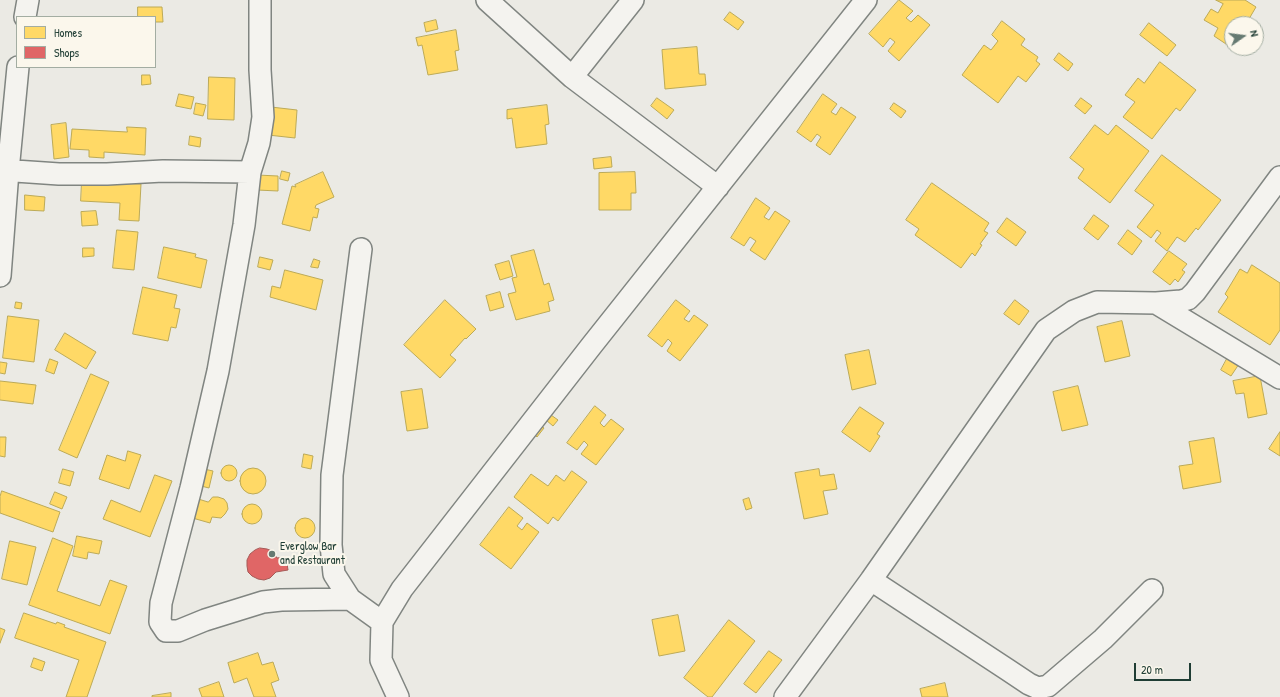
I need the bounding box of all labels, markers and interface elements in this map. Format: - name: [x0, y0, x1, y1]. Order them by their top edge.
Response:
- legend: [16, 16, 156, 68]
- north arrow: [1224, 16, 1264, 56]
- text: Homes: [54, 24, 82, 41]
- text: N: [1247, 29, 1262, 38]
- text: Shops: [54, 44, 79, 61]
- place label: Everglow Bar and Restaurant: [280, 540, 345, 568]
- marker: Everglow Bar and Restaurant: [267, 549, 277, 559]
- scale bar: [1136, 655, 1193, 681]
- text: 20 m: [1141, 661, 1163, 678]

